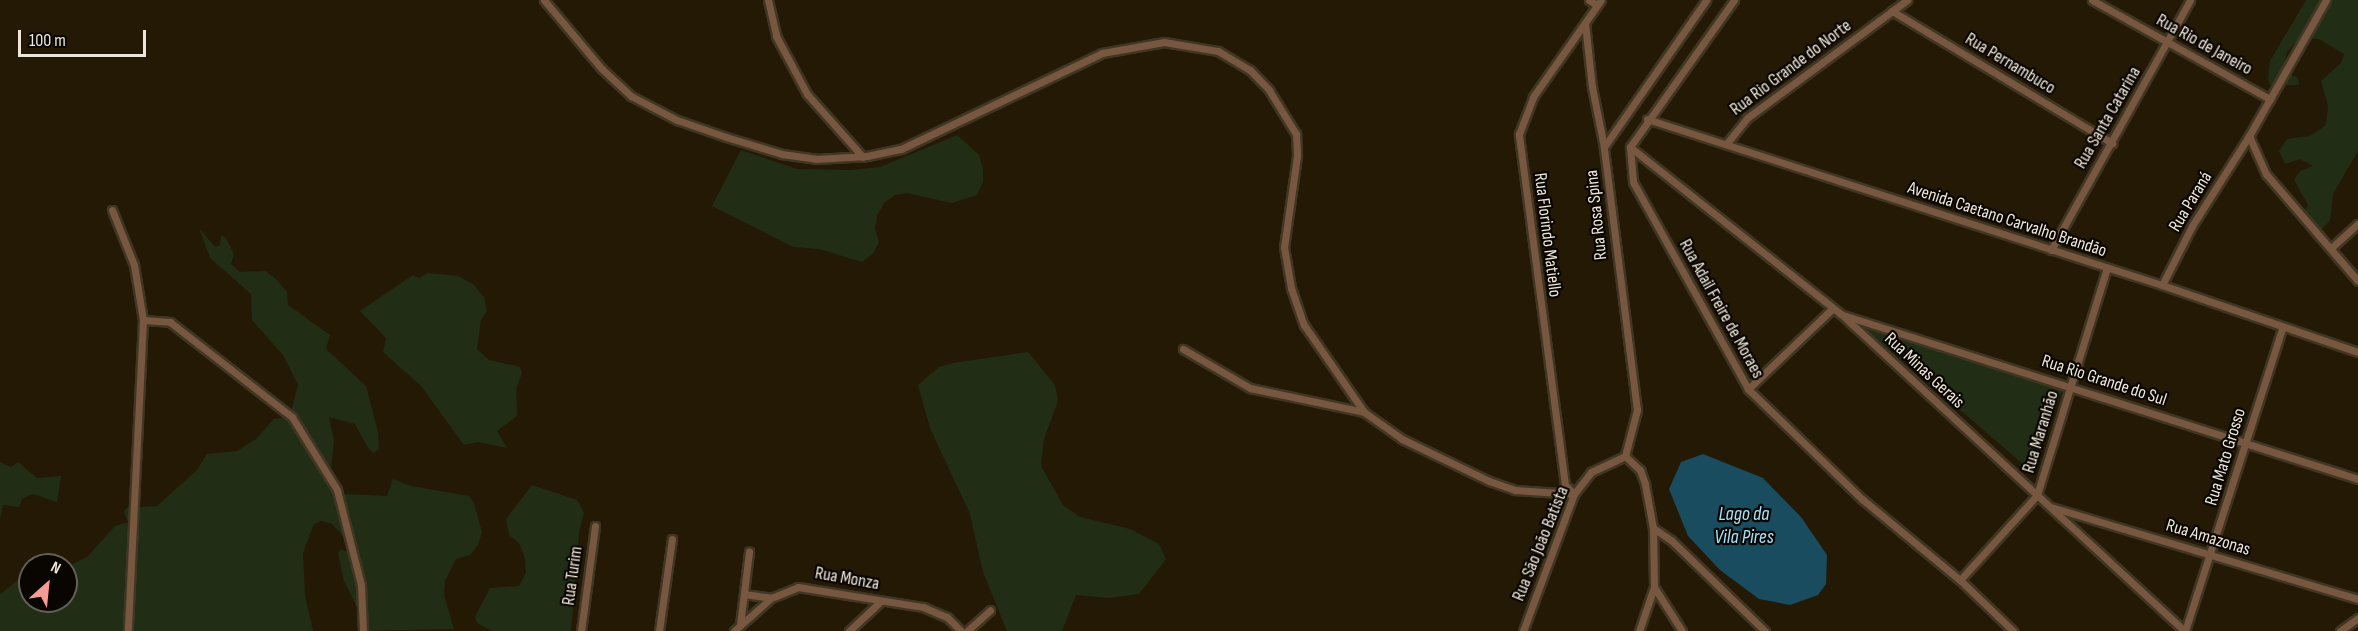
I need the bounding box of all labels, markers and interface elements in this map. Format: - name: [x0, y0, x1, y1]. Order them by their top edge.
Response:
- street label: Rua Rio de Janeiro: [2152, 10, 2256, 80]
- street label: Rua Rio Grande do Norte: [1726, 15, 1856, 121]
- scale bar: [21, 18, 148, 56]
- street label: Rua Pernambuco: [1961, 29, 2059, 99]
- text: 100 m: [29, 30, 66, 51]
- street label: Rua Santa Catarina: [2070, 63, 2146, 173]
- street label: Rua Paraná: [2165, 168, 2217, 236]
- street label: Rua Rosa Spina: [1582, 169, 1612, 261]
- street label: Rua Florindo Matiello: [1529, 172, 1565, 298]
- street label: Avenida Caetano Carvalho Brandão: [1905, 178, 2109, 262]
- street label: Rua Adail Freire de Moraes: [1674, 236, 1768, 382]
- street label: Rua Minas Gerais: [1880, 328, 1968, 414]
- street label: Rua Rio Grande do Sul: [2039, 351, 2169, 411]
- street label: Rua Maranhão: [2018, 388, 2064, 476]
- street label: Rua Mato Grosso: [2201, 406, 2251, 508]
- street label: Rua São João Batista: [1508, 484, 1574, 604]
- water label: Lago da Vila Pires: [1714, 502, 1774, 549]
- street label: Rua Amazonas: [2163, 515, 2253, 561]
- street label: Rua Turim: [558, 545, 588, 607]
- north arrow: [18, 553, 78, 613]
- text: N: [47, 558, 64, 579]
- street label: Rua Monza: [813, 563, 881, 595]

